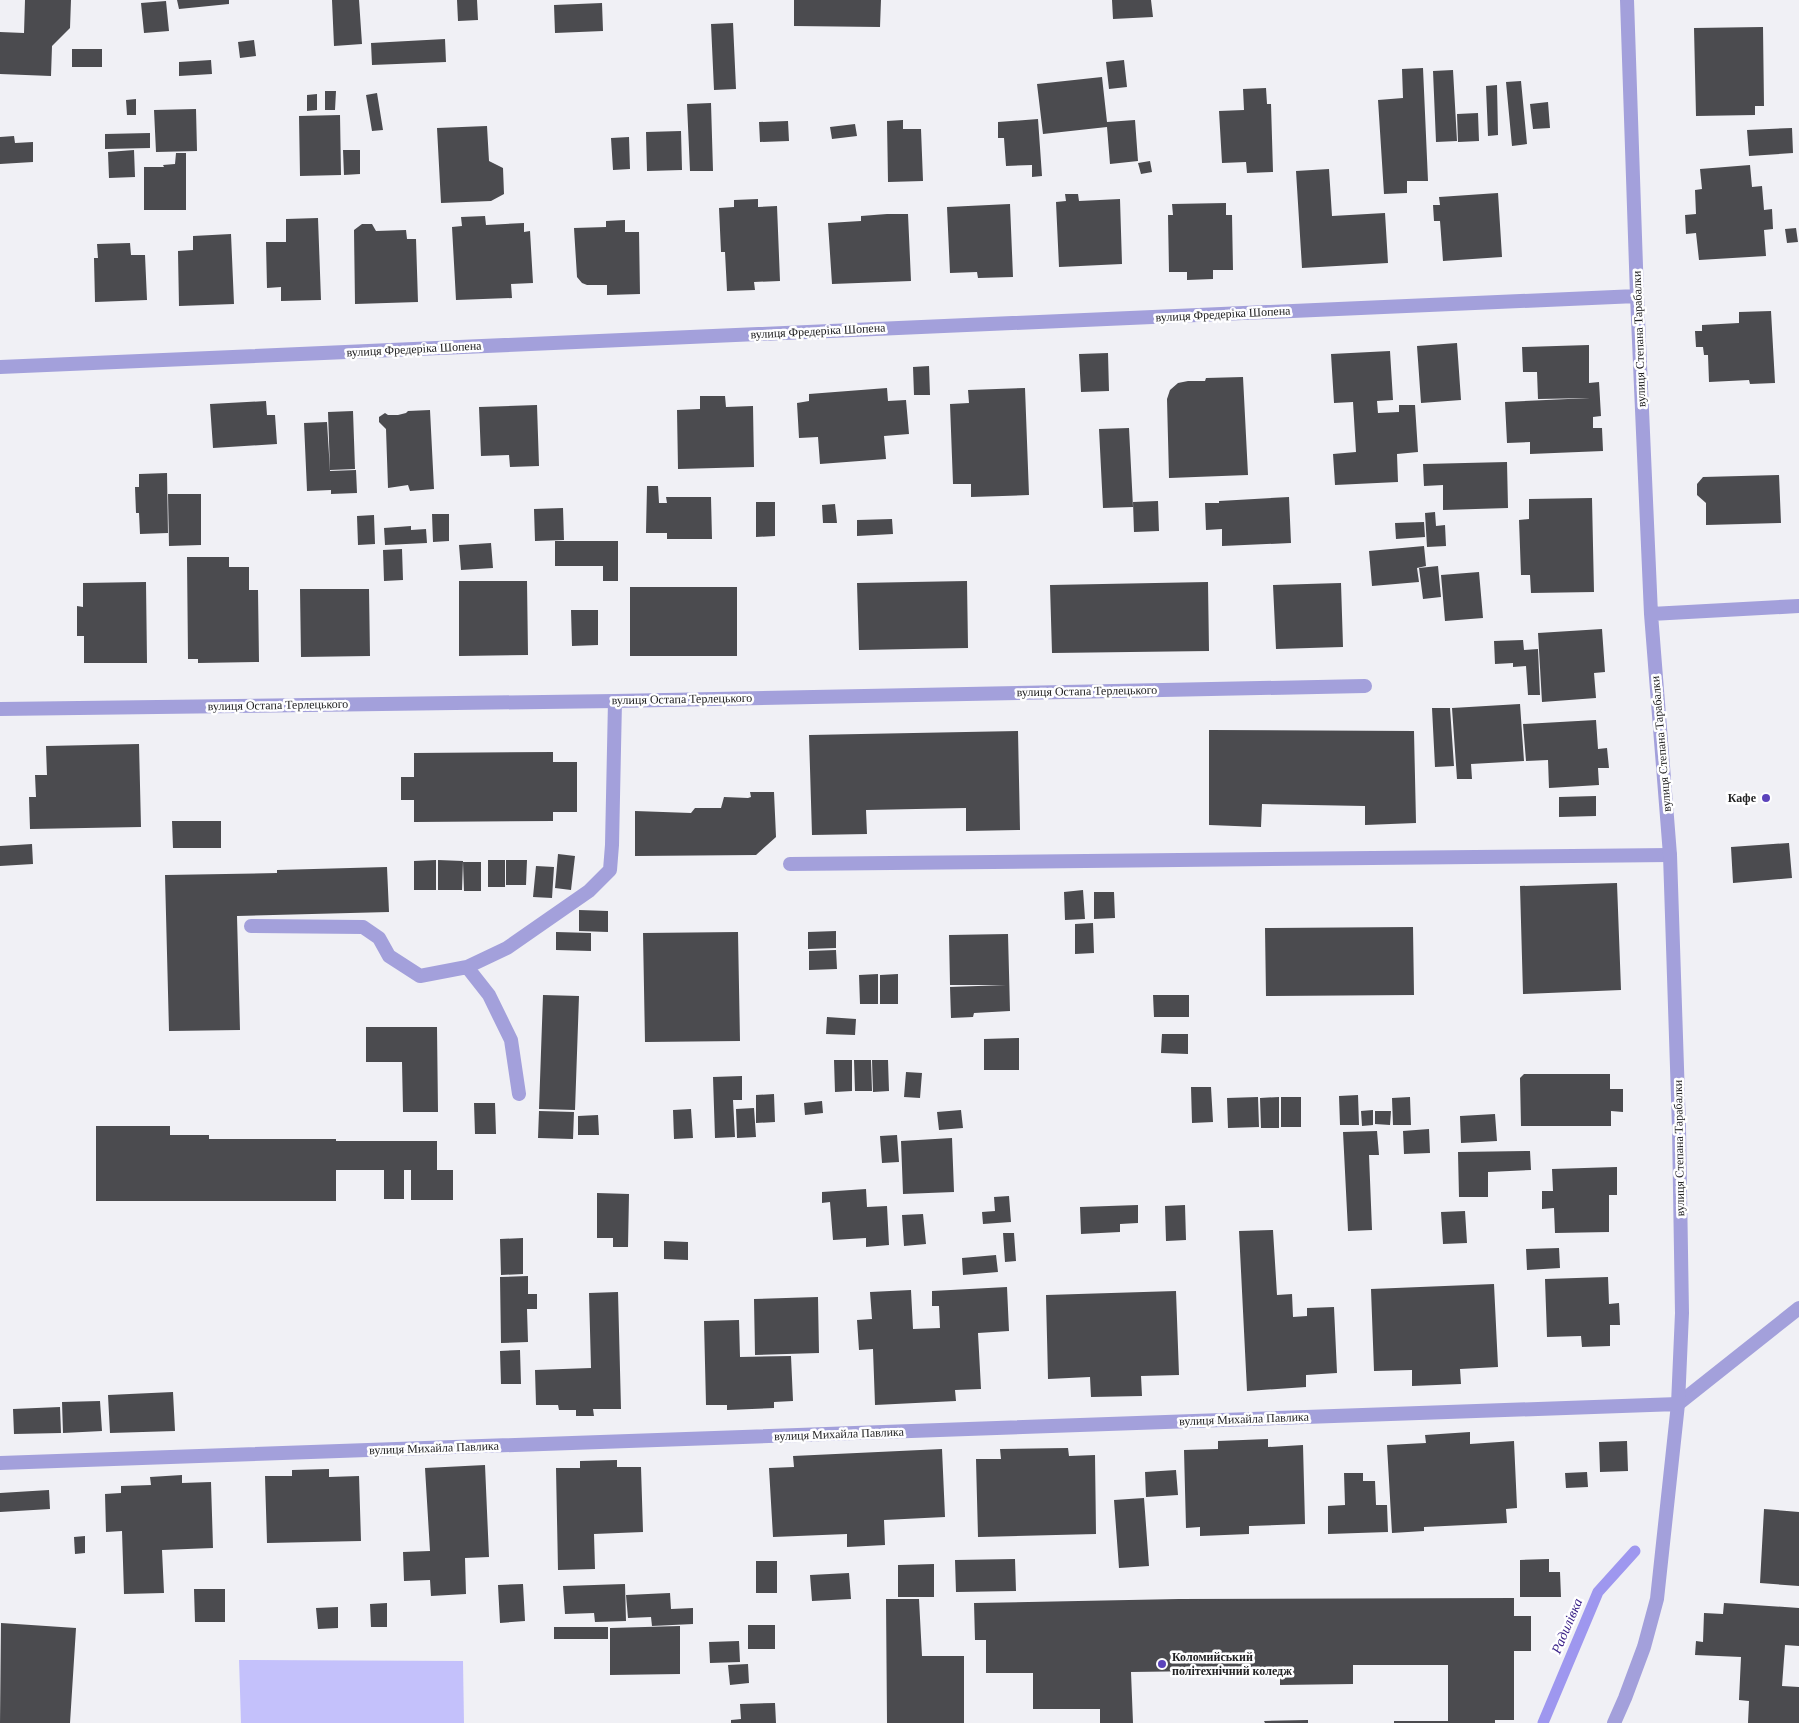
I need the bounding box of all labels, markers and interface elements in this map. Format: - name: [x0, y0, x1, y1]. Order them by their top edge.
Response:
- street label: вулиця Степана Тарабалки: [1630, 270, 1648, 407]
- street label: вулиця Фредеріка Шопена: [1155, 303, 1291, 325]
- street label: вулиця Фредеріка Шопена: [750, 320, 886, 342]
- street label: вулиця Фредеріка Шопена: [346, 338, 482, 360]
- street label: вулиця Степана Тарабалки: [1648, 675, 1674, 813]
- street label: вулиця Остапа Терлецького: [1017, 683, 1157, 699]
- street label: вулиця Остапа Терлецького: [612, 691, 752, 707]
- street label: вулиця Остапа Терлецького: [208, 697, 348, 713]
- place label: Кафе: [1728, 791, 1757, 805]
- marker: Кафе: [1760, 792, 1772, 804]
- street label: вулиця Степана Тарабалки: [1671, 1079, 1687, 1216]
- street label: вулиця Михайла Павлика: [1179, 1410, 1310, 1428]
- street label: вулиця Михайла Павлика: [774, 1425, 905, 1443]
- street label: вулиця Михайла Павлика: [369, 1439, 500, 1457]
- water label: Радилівка: [1548, 1596, 1585, 1657]
- place label: Коломийський політехнічний коледж: [1172, 1650, 1292, 1678]
- marker: Коломийський політехнічний коледж: [1156, 1658, 1168, 1670]

